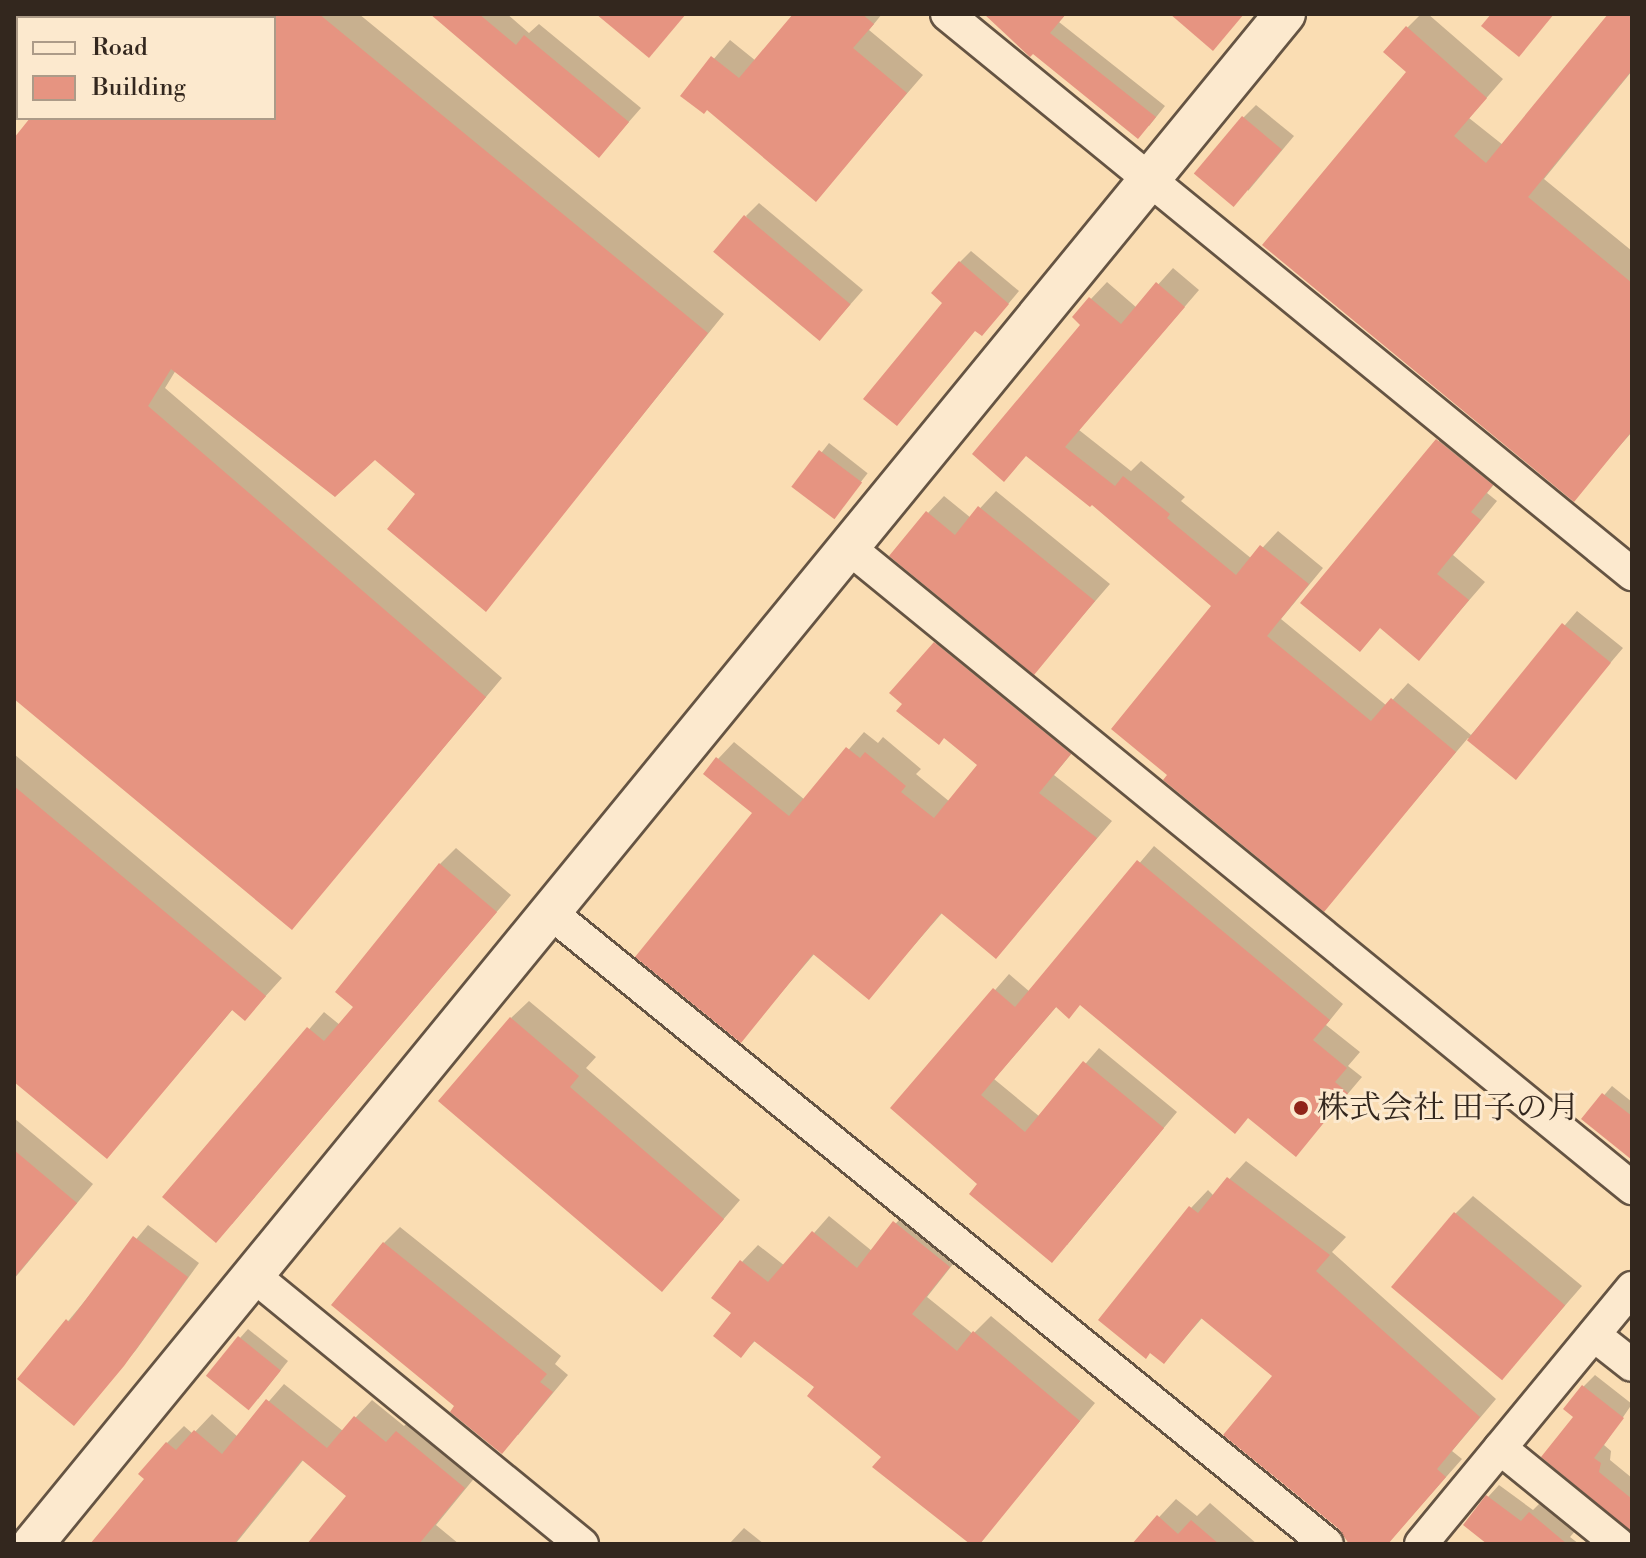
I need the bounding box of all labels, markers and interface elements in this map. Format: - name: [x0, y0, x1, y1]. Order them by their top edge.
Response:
- legend: [16, 16, 276, 120]
- text: Road: [92, 33, 148, 63]
- text: Building: [92, 73, 186, 103]
- place label: 株式会社 田子の月: [1317, 1089, 1580, 1127]
- marker: 株式会社 田子の月: [1292, 1099, 1310, 1117]

